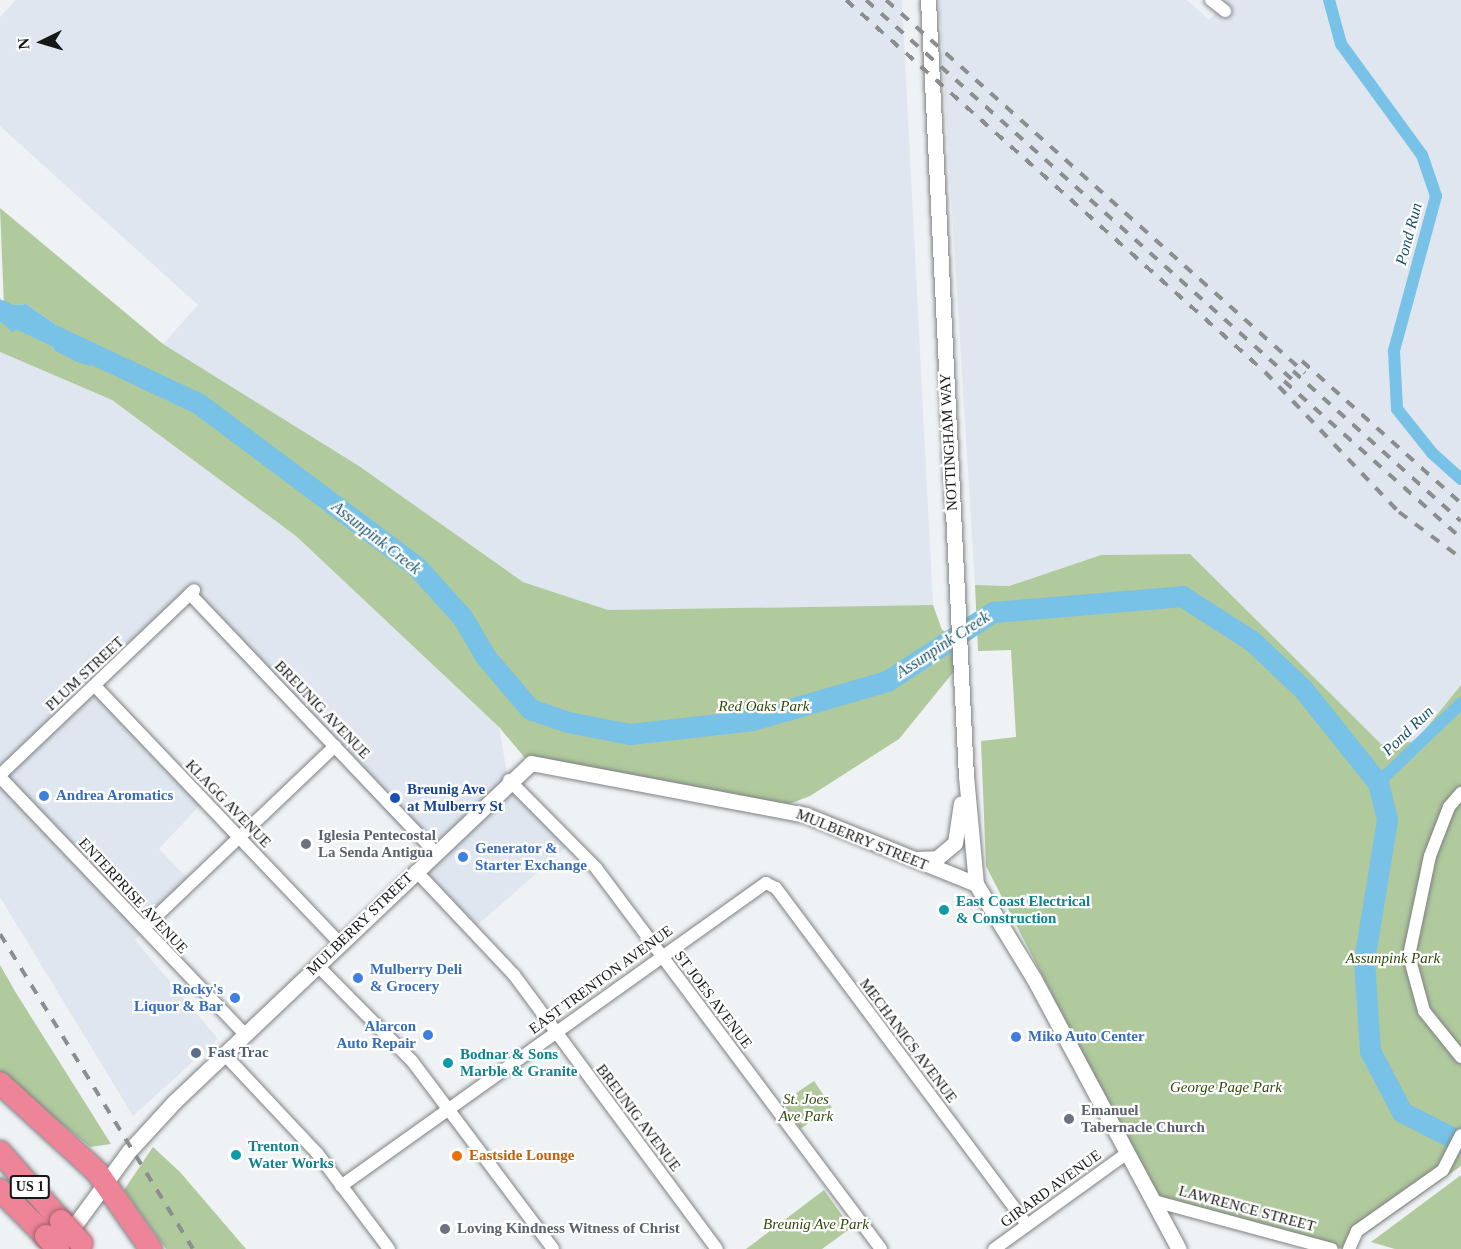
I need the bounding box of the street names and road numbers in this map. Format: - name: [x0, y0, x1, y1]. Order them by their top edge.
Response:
- street label: NOTTINGHAM WAY: [936, 373, 962, 511]
- street label: PLUM STREET: [42, 633, 128, 715]
- street label: BREUNIG AVENUE: [270, 657, 374, 763]
- street label: KLAGG AVENUE: [181, 756, 275, 852]
- street label: MULBERRY STREET: [793, 805, 931, 875]
- street label: ENTERPRISE AVENUE: [74, 834, 192, 958]
- street label: MULBERRY STREET: [303, 868, 417, 980]
- street label: EAST TRENTON AVENUE: [525, 921, 677, 1039]
- street label: ST JOES AVENUE: [670, 947, 756, 1053]
- street label: MECHANICS AVENUE: [855, 975, 961, 1107]
- street label: BREUNIG AVENUE: [592, 1061, 684, 1175]
- street label: GIRARD AVENUE: [997, 1146, 1105, 1232]
- road number: US 1: [9, 1176, 51, 1198]
- street label: LAWRENCE STREET: [1177, 1182, 1317, 1236]

